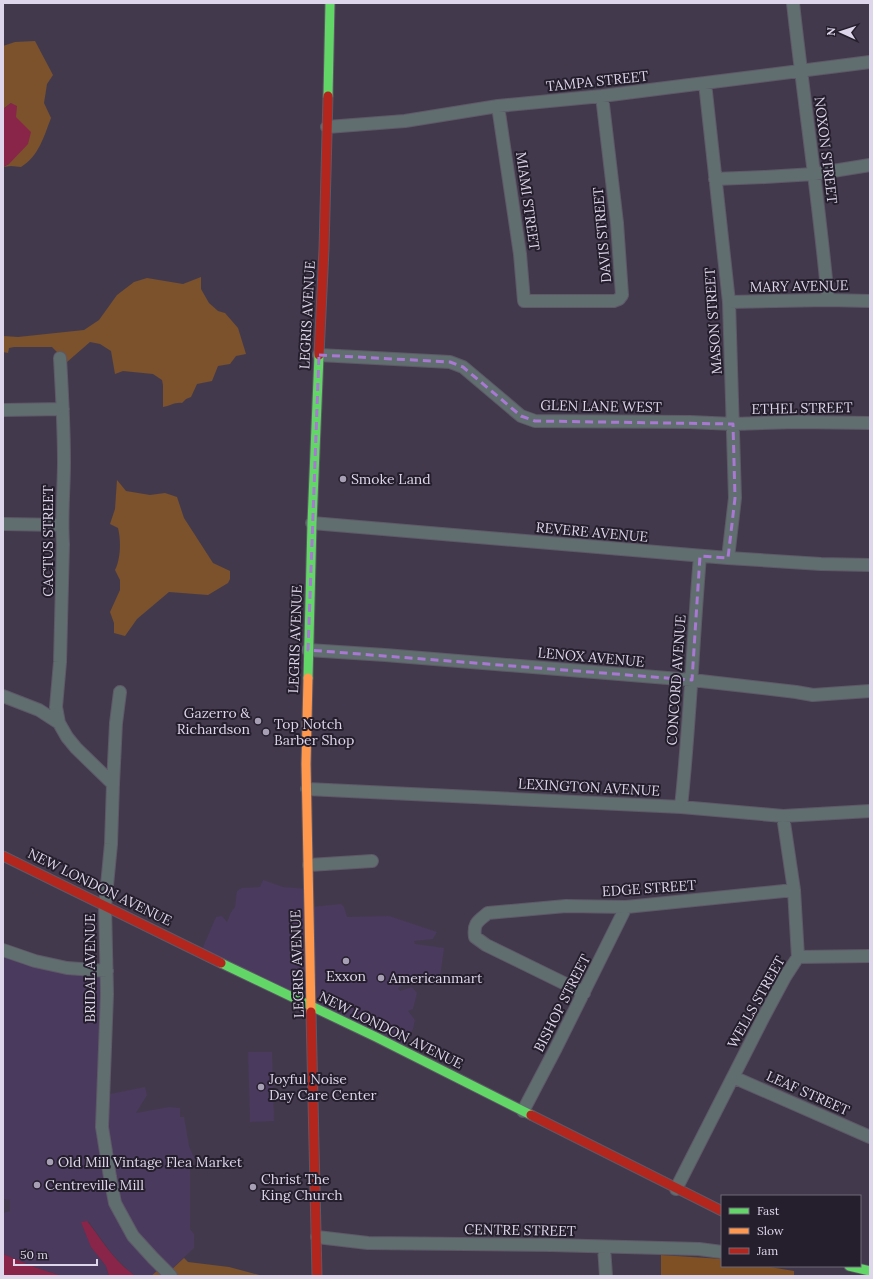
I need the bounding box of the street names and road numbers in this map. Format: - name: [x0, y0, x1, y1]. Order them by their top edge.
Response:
- street label: TAMPA STREET: [545, 67, 649, 95]
- street label: NOXON STREET: [811, 95, 841, 205]
- street label: MIAMI STREET: [512, 150, 544, 252]
- street label: DAVIS STREET: [589, 186, 615, 284]
- street label: LEGRIS AVENUE: [295, 260, 319, 370]
- street label: MASON STREET: [700, 267, 726, 375]
- street label: MARY AVENUE: [749, 276, 849, 296]
- street label: GLEN LANE WEST: [540, 396, 662, 416]
- street label: ETHEL STREET: [751, 398, 853, 418]
- street label: CACTUS STREET: [39, 485, 57, 597]
- street label: REVERE AVENUE: [535, 518, 649, 546]
- street label: LEGRIS AVENUE: [284, 584, 306, 694]
- street label: CONCORD AVENUE: [662, 614, 690, 746]
- street label: LENOX AVENUE: [537, 643, 645, 671]
- street label: LEXINGTON AVENUE: [518, 774, 661, 800]
- street label: NEW LONDON AVENUE: [25, 844, 175, 930]
- street label: EDGE STREET: [601, 876, 697, 900]
- street label: LEGRIS AVENUE: [286, 909, 308, 1019]
- street label: BRIDAL AVENUE: [81, 913, 99, 1022]
- street label: BISHOP STREET: [530, 951, 594, 1055]
- street label: WELLS STREET: [723, 953, 789, 1051]
- street label: NEW LONDON AVENUE: [316, 987, 466, 1073]
- street label: LEAF STREET: [764, 1067, 852, 1119]
- street label: CENTRE STREET: [464, 1220, 576, 1240]

